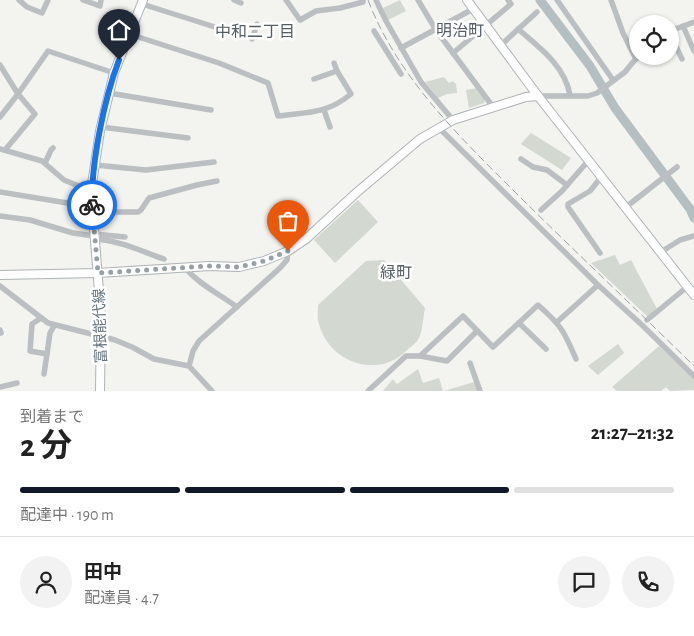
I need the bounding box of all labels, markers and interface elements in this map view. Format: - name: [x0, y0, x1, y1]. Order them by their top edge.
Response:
- pin: [98, 9, 140, 60]
- map controls: [629, 15, 679, 65]
- button: locate: [629, 15, 679, 65]
- icon: home: [105, 16, 133, 44]
- district label: 明治町: [436, 22, 484, 39]
- district label: 中和二丁目: [215, 23, 295, 40]
- courier: [67, 180, 117, 230]
- icon: bike: [78, 191, 106, 219]
- pin: [267, 200, 309, 251]
- icon: bag: [274, 207, 302, 235]
- district label: 緑町: [380, 264, 412, 281]
- street label: 富根能代線: [90, 288, 109, 364]
- text: 到着まで: [20, 409, 84, 425]
- text: 21:27–21:32: [591, 424, 674, 443]
- text: 2 分: [20, 430, 72, 462]
- text: 配達中 · 190 m: [20, 507, 114, 523]
- button: person: [20, 556, 72, 608]
- button: chat: [558, 556, 610, 608]
- button: phone: [622, 556, 674, 608]
- text: 田中: [84, 563, 122, 582]
- text: 配達員 · 4.7: [84, 590, 159, 606]

